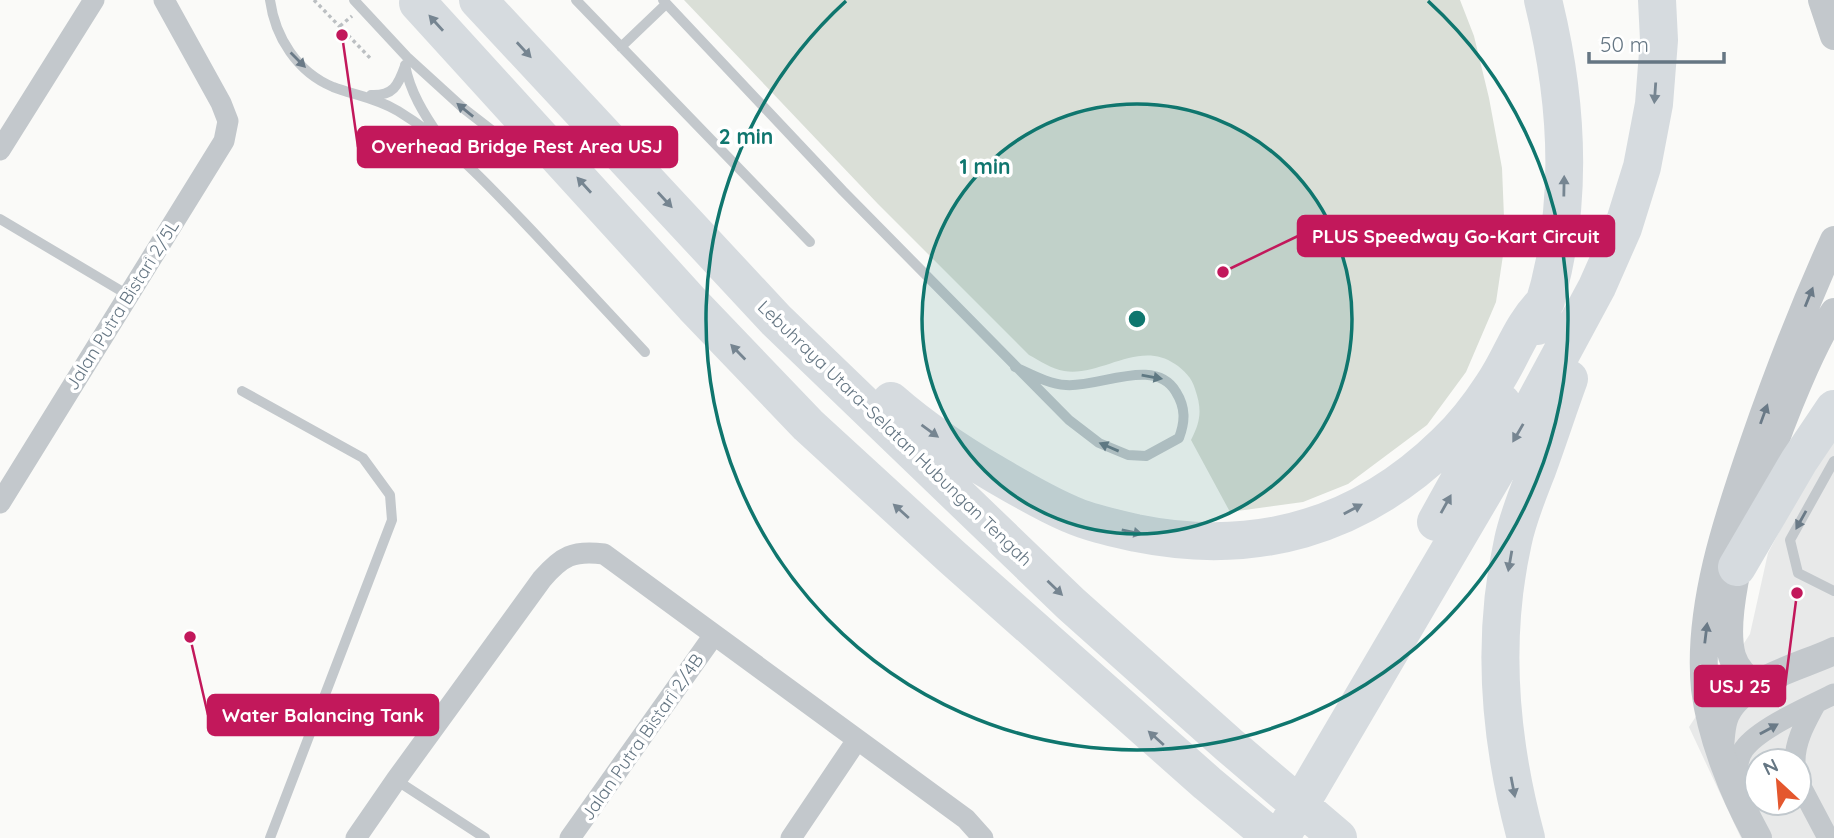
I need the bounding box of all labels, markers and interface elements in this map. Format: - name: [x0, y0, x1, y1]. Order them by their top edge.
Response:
- one-way arrow: [429, 15, 445, 32]
- scale bar: [1589, 21, 1724, 65]
- text: 50 m: [1600, 31, 1649, 57]
- one-way arrow: [516, 41, 532, 58]
- one-way arrow: [289, 52, 306, 68]
- one-way arrow: [1649, 82, 1660, 104]
- one-way arrow: [457, 102, 475, 117]
- text: 2 min: [719, 123, 773, 149]
- callout: Overhead Bridge Rest Area USJ: [358, 127, 677, 167]
- text: Overhead Bridge Rest Area USJ: [371, 134, 663, 158]
- text: 1 min: [960, 153, 1010, 179]
- one-way arrow: [1558, 174, 1570, 196]
- one-way arrow: [576, 176, 592, 194]
- one-way arrow: [656, 191, 672, 208]
- street label: Jalan Putra Bistari 2/5L: [60, 215, 184, 394]
- callout: PLUS Speedway Go-Kart Circuit: [1298, 216, 1614, 256]
- text: PLUS Speedway Go-Kart Circuit: [1312, 224, 1600, 248]
- one-way arrow: [1803, 287, 1814, 308]
- street label: Lebuhraya Utara–Selatan Hubungan Tengah: [753, 295, 1037, 571]
- centre of rings: [1125, 307, 1149, 331]
- one-way arrow: [731, 344, 747, 361]
- one-way arrow: [1141, 372, 1163, 383]
- one-way arrow: [1759, 403, 1770, 424]
- one-way arrow: [1512, 423, 1524, 443]
- one-way arrow: [921, 424, 939, 438]
- one-way arrow: [1099, 441, 1119, 453]
- one-way arrow: [1440, 494, 1452, 514]
- one-way arrow: [893, 503, 910, 519]
- one-way arrow: [1343, 504, 1363, 515]
- one-way arrow: [1795, 511, 1807, 530]
- one-way arrow: [1121, 527, 1143, 538]
- one-way arrow: [1504, 550, 1515, 572]
- one-way arrow: [1046, 580, 1063, 597]
- one-way arrow: [1701, 622, 1712, 644]
- street label: Jalan Putra Bistari 2/4B: [576, 649, 708, 825]
- callout: USJ 25: [1695, 666, 1785, 706]
- text: USJ 25: [1709, 674, 1771, 698]
- callout: Water Balancing Tank: [208, 695, 438, 735]
- text: Water Balancing Tank: [222, 703, 424, 727]
- one-way arrow: [1759, 723, 1779, 735]
- one-way arrow: [1147, 730, 1165, 746]
- north arrow: [1743, 747, 1813, 817]
- text: N: [1759, 753, 1782, 781]
- one-way arrow: [1508, 776, 1519, 798]

